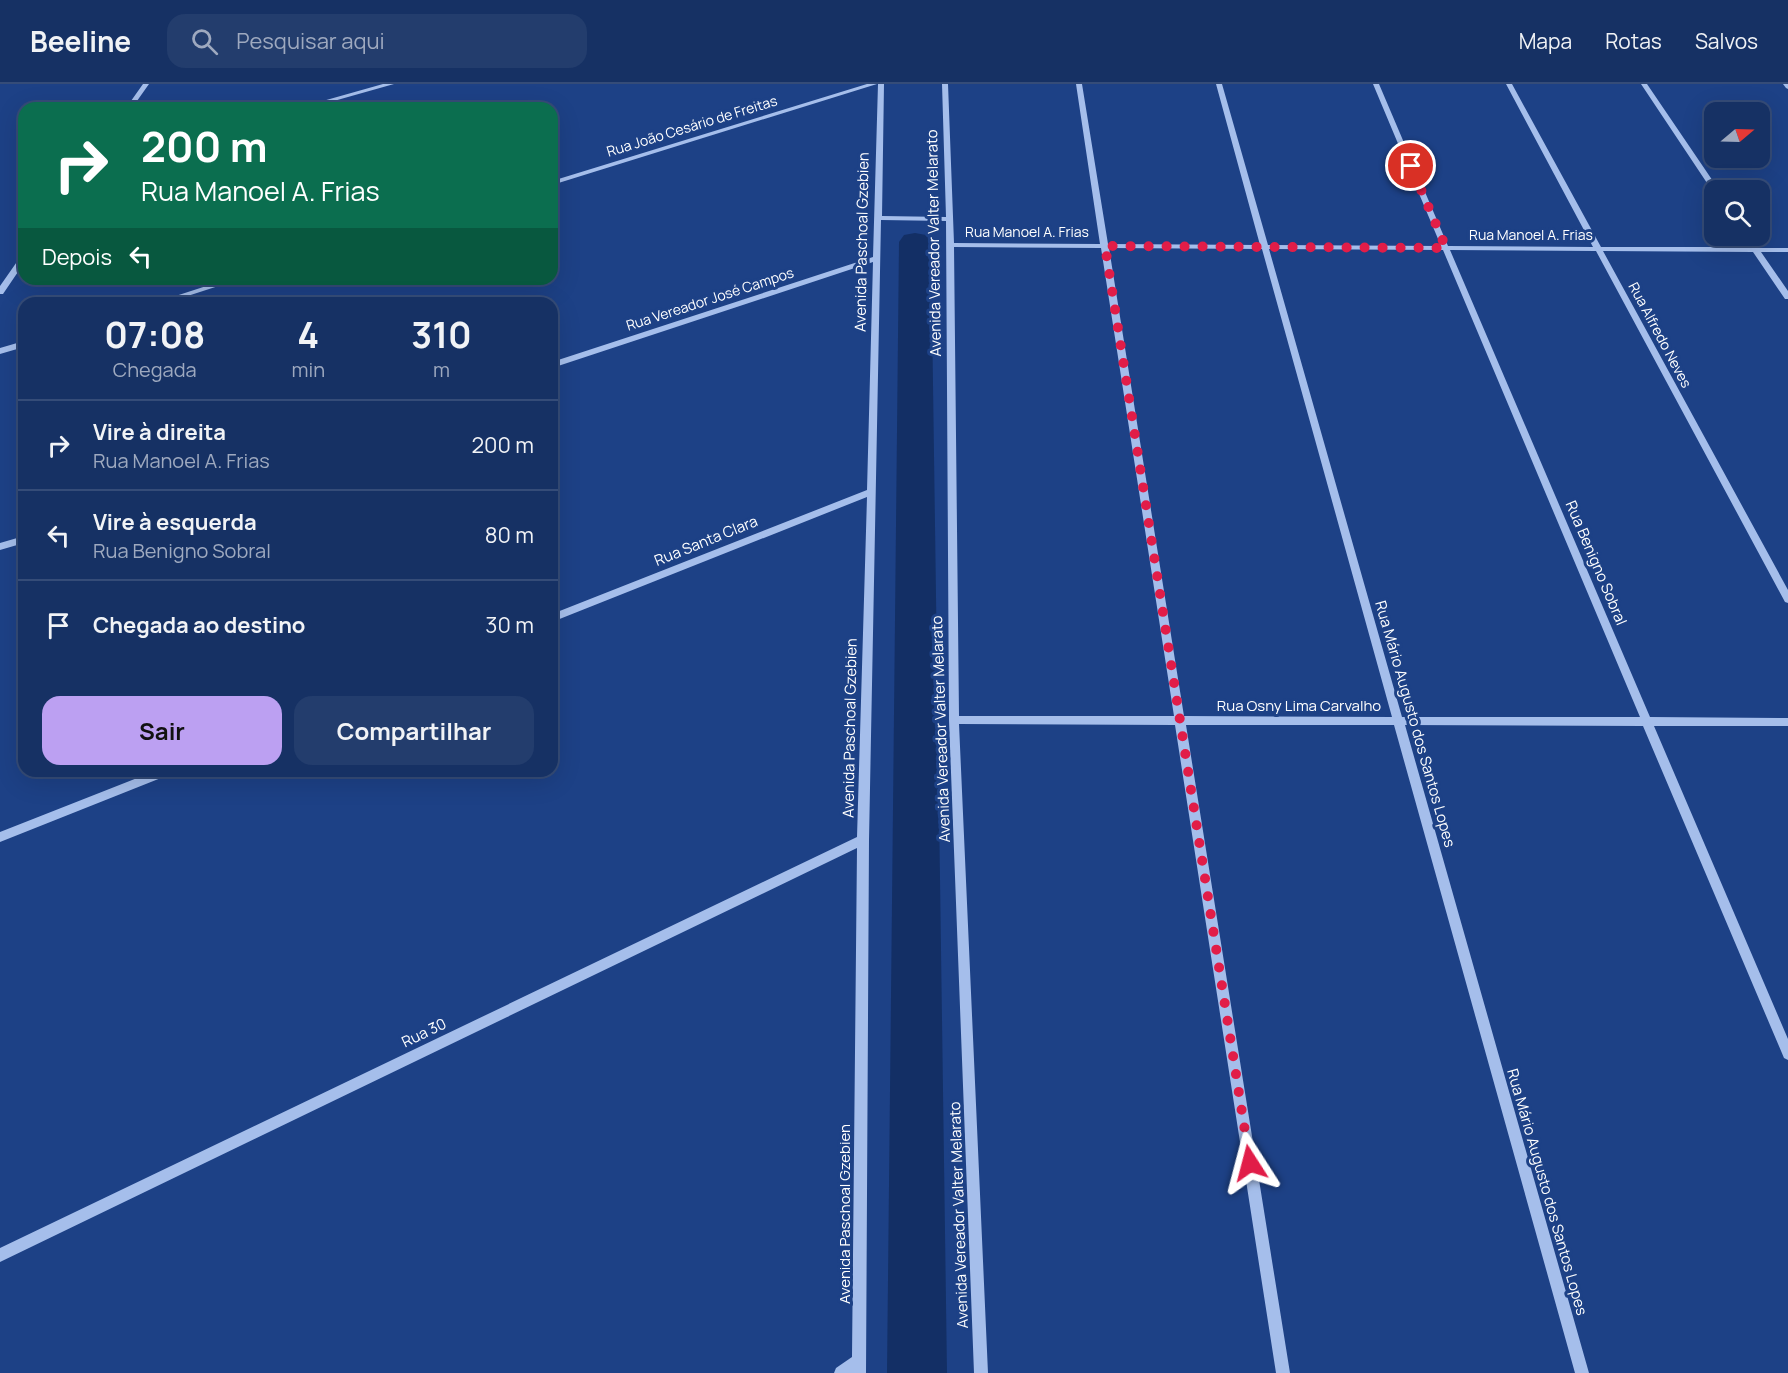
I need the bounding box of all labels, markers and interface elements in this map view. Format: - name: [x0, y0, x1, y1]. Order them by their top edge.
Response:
- search box: [167, 14, 587, 68]
- text: Beeline: [30, 22, 131, 60]
- icon: search: [188, 25, 221, 58]
- text: Pesquisar aqui: [236, 26, 385, 56]
- text: Mapa: [1519, 27, 1572, 55]
- text: Rotas: [1605, 27, 1662, 55]
- text: Salvos: [1695, 27, 1758, 55]
- street label: Rua João Cesário de Freitas: [604, 90, 780, 161]
- north arrow: [1704, 102, 1770, 168]
- map controls: [1704, 102, 1770, 246]
- text: 200 m: [141, 117, 267, 175]
- icon: right: [42, 126, 120, 204]
- street label: Avenida Vereador Valter Melarato: [921, 129, 946, 357]
- pin: [1385, 140, 1436, 191]
- icon: arrive: [1394, 149, 1427, 182]
- street label: Avenida Paschoal Gzebien: [849, 152, 874, 332]
- text: Rua Manoel A. Frias: [141, 172, 380, 209]
- button: search: [1704, 180, 1770, 246]
- street label: Rua Manoel A. Frias: [965, 222, 1089, 241]
- street label: Rua Manoel A. Frias: [1469, 225, 1593, 244]
- icon: left: [124, 240, 157, 273]
- text: Depois: [42, 242, 112, 272]
- street label: Rua Vereador José Campos: [624, 262, 796, 335]
- street label: Rua Alfredo Neves: [1625, 279, 1696, 391]
- text: 07:08: [104, 310, 205, 359]
- text: 4: [297, 310, 319, 359]
- text: 310: [411, 310, 472, 359]
- text: Chegada: [113, 356, 197, 383]
- text: min: [292, 356, 325, 383]
- text: m: [433, 356, 450, 383]
- text: Vire à direita: [93, 417, 226, 447]
- icon: right: [42, 429, 75, 462]
- text: 200 m: [472, 430, 534, 460]
- text: Rua Manoel A. Frias: [93, 447, 270, 474]
- street label: Rua Benigno Sobral: [1561, 497, 1632, 628]
- text: Vire à esquerda: [93, 507, 257, 537]
- street label: Rua Santa Clara: [651, 510, 761, 571]
- icon: left: [42, 519, 75, 552]
- text: 80 m: [485, 520, 534, 550]
- text: Rua Benigno Sobral: [93, 537, 271, 564]
- street label: Rua Mário Augusto dos Santos Lopes: [1370, 598, 1461, 850]
- icon: arrive: [42, 609, 75, 642]
- text: Chegada ao destino: [93, 610, 305, 640]
- text: 30 m: [485, 610, 534, 640]
- street label: Avenida Vereador Valter Melarato: [926, 615, 955, 843]
- street label: Avenida Paschoal Gzebien: [837, 638, 862, 818]
- street label: Rua Osny Lima Carvalho: [1217, 695, 1381, 716]
- button: Sair: [42, 696, 282, 765]
- button: Compartilhar: [294, 696, 534, 765]
- street label: Rua 30: [398, 1013, 450, 1052]
- street label: Rua Mário Augusto dos Santos Lopes: [1502, 1066, 1593, 1318]
- street label: Avenida Vereador Valter Melarato: [944, 1101, 973, 1329]
- street label: Avenida Paschoal Gzebien: [834, 1124, 855, 1304]
- position arrow: [1218, 1131, 1282, 1195]

